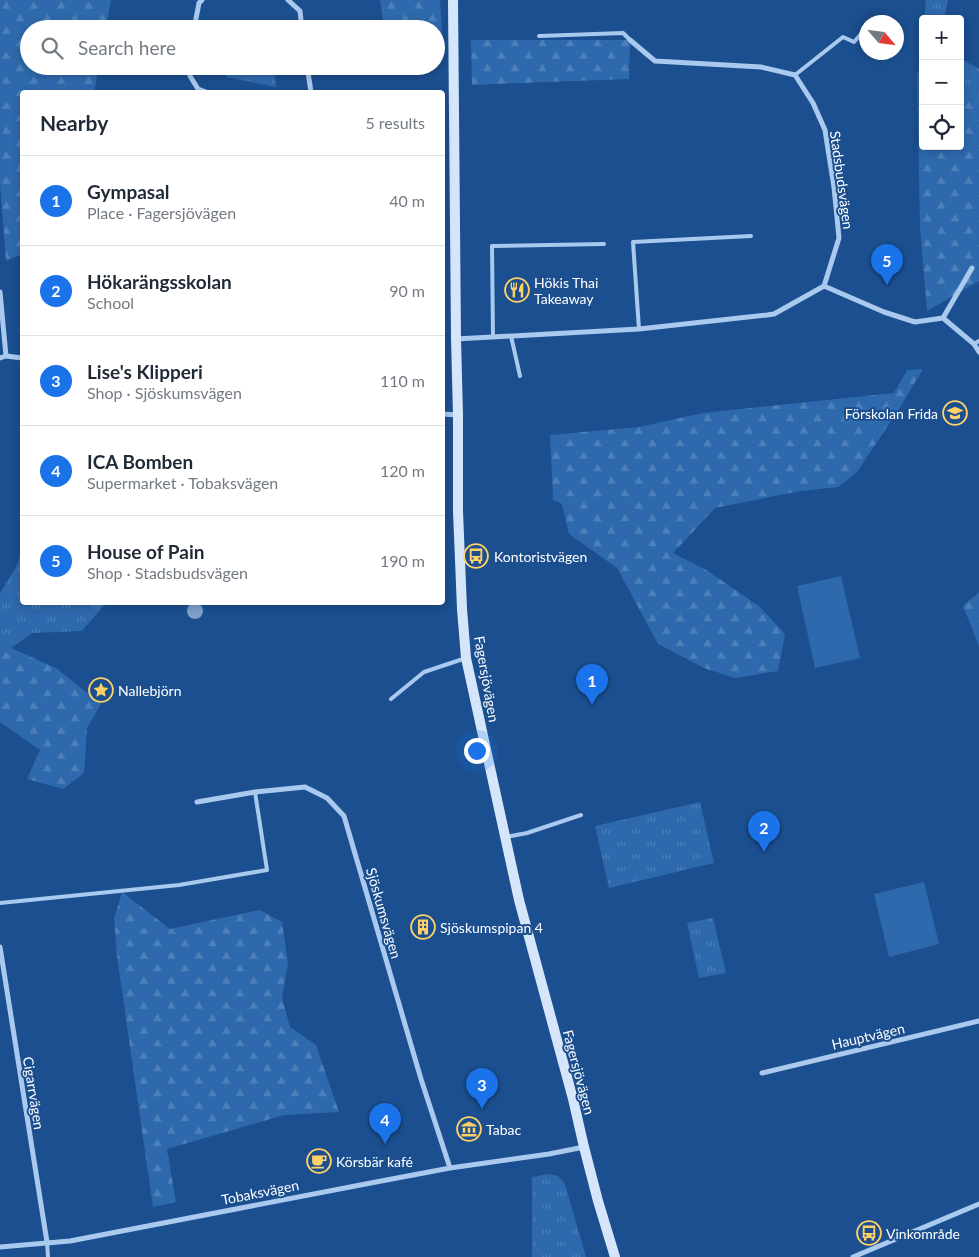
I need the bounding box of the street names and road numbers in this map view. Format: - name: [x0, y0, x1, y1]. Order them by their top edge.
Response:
- street label: Stadsbudsvägen: [827, 130, 857, 230]
- street label: Fagersjövägen: [471, 635, 503, 723]
- street label: Sjöskumsvägen: [363, 866, 405, 960]
- street label: Hauptvägen: [830, 1019, 906, 1053]
- street label: Fagersjövägen: [560, 1028, 598, 1116]
- street label: Cigarrvägen: [20, 1055, 48, 1131]
- street label: Tobaksvägen: [220, 1176, 300, 1208]

